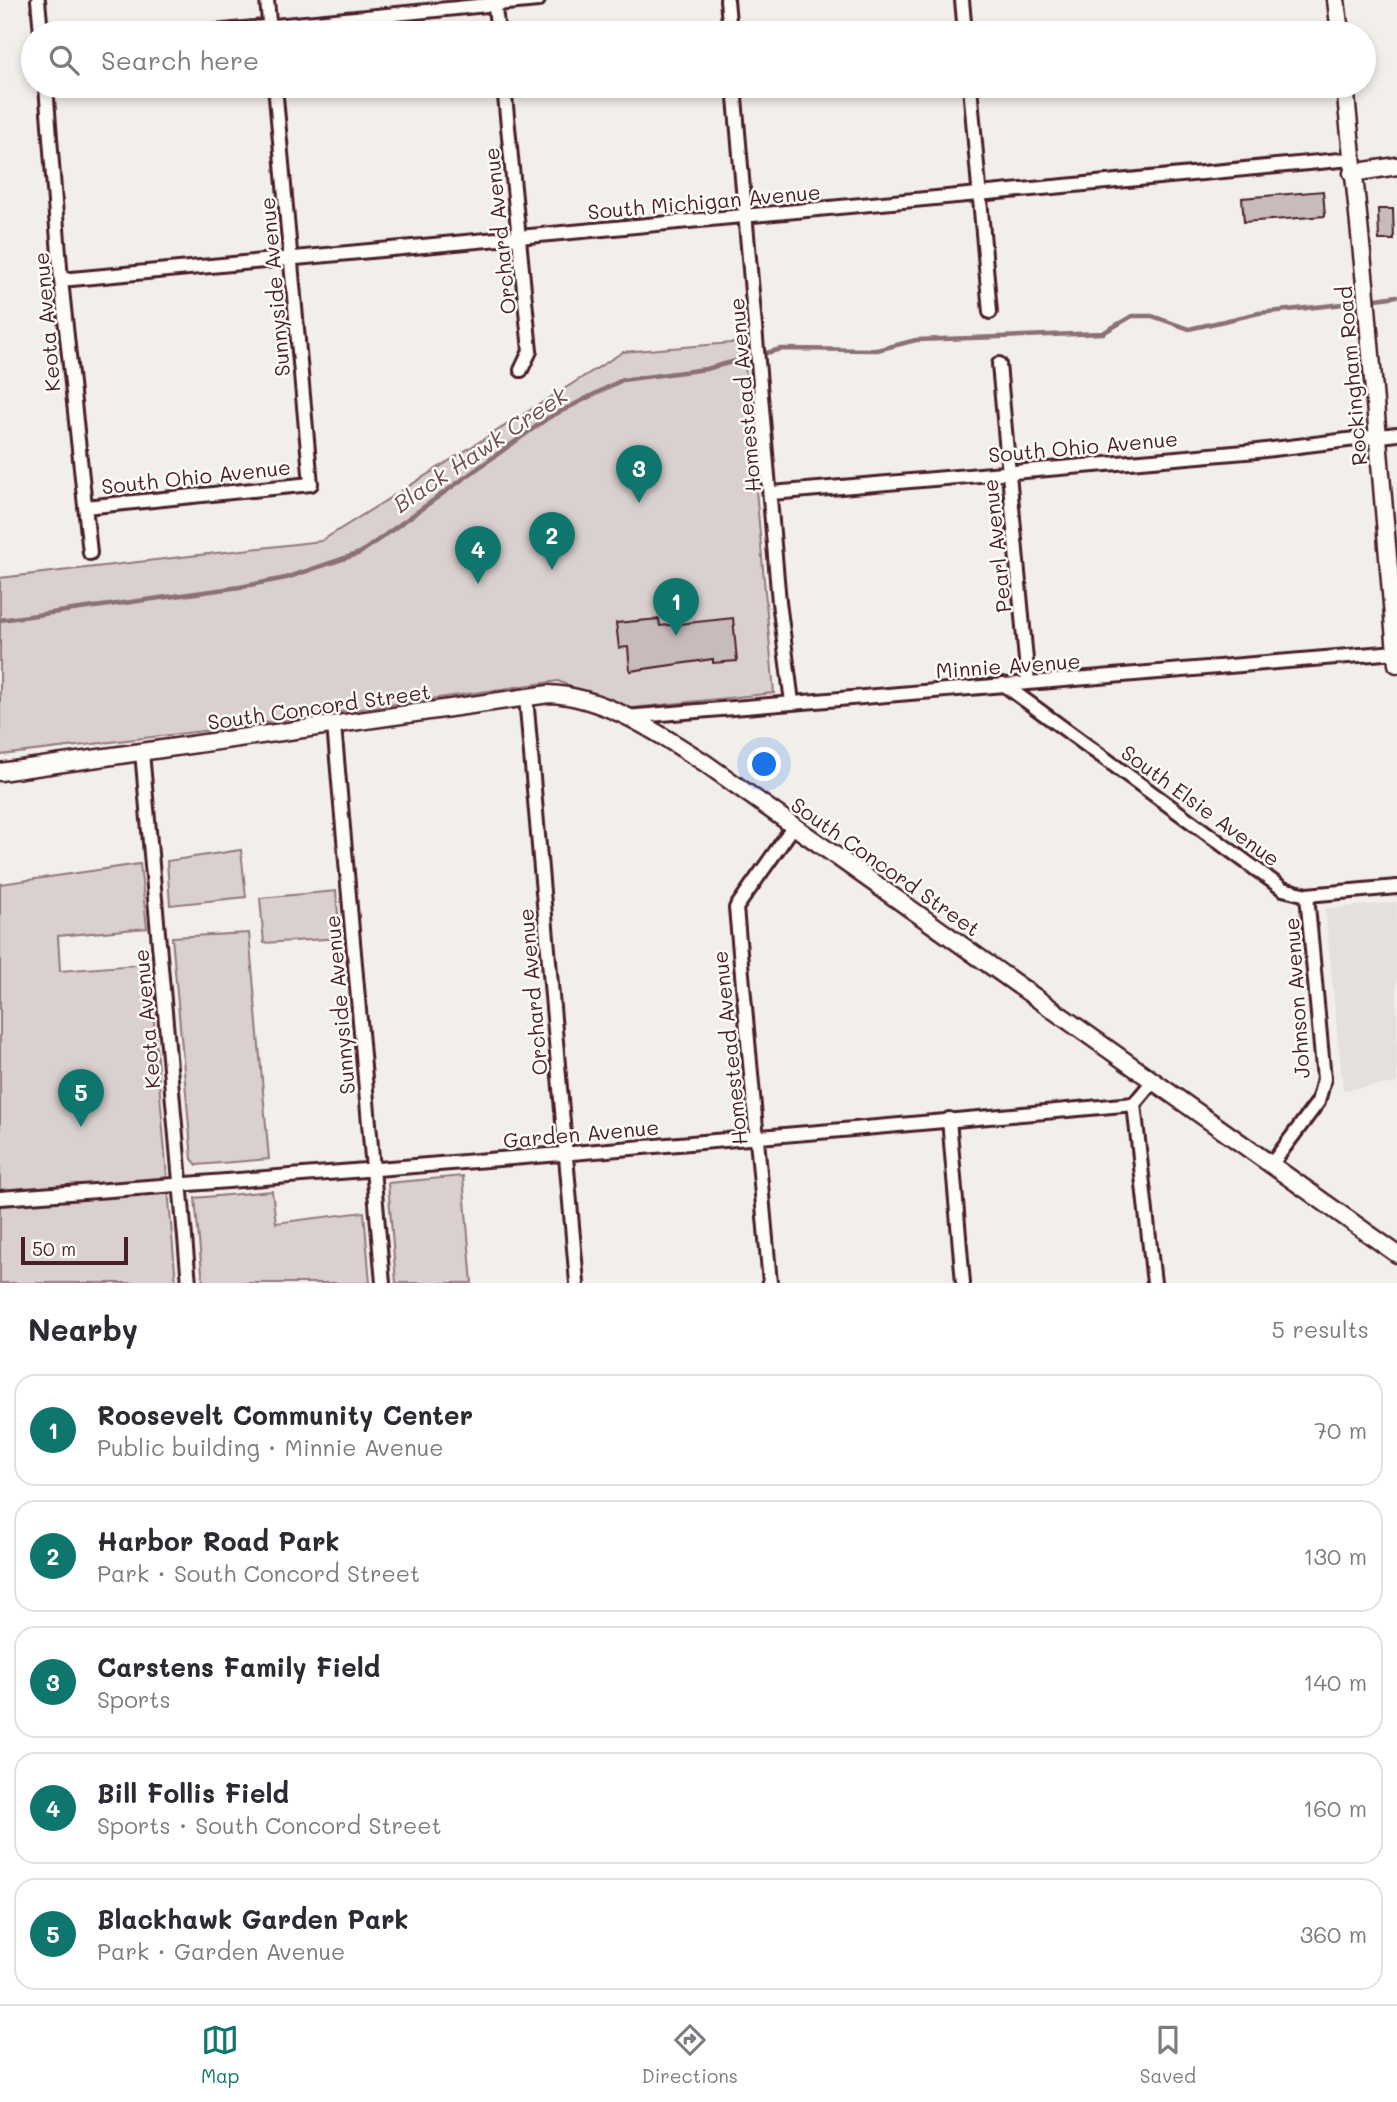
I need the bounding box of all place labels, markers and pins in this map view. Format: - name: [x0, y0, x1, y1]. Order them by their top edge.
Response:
- pin: 3: [616, 445, 662, 503]
- pin: 2: [529, 512, 575, 570]
- pin: 4: [455, 526, 501, 584]
- pin: 1: [653, 578, 699, 636]
- pin: 5: [58, 1069, 104, 1127]

